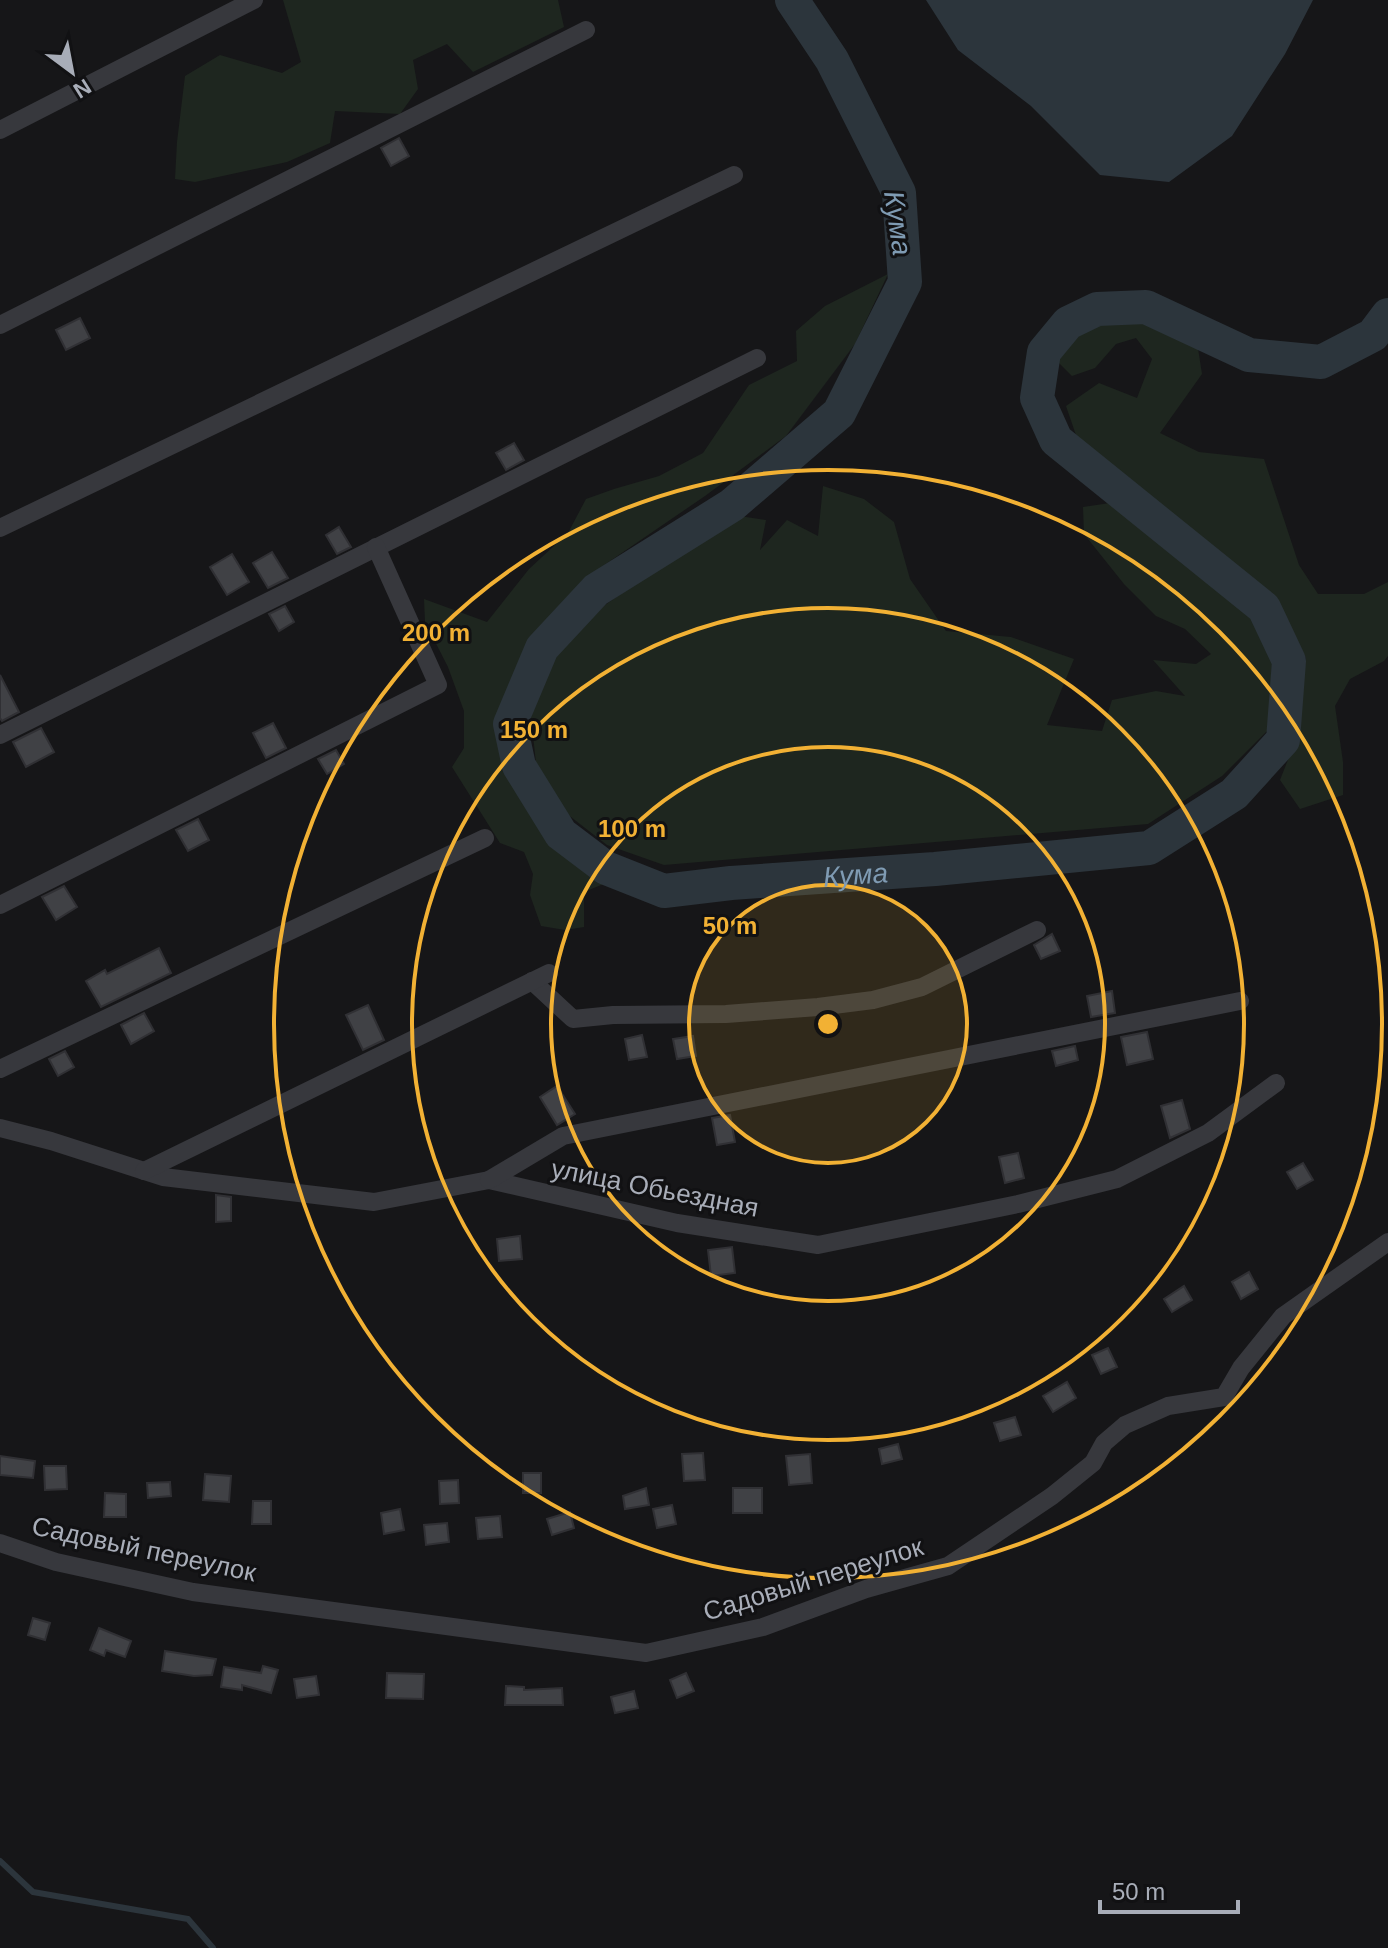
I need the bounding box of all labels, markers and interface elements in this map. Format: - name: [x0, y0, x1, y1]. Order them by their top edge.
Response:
- north arrow: [32, 32, 112, 112]
- text: N: [69, 74, 96, 103]
- water label: Кума: [878, 189, 918, 257]
- text: 200 m: [402, 619, 470, 646]
- text: 150 m: [500, 716, 568, 743]
- text: 100 m: [598, 815, 666, 842]
- water label: Кума: [822, 857, 889, 892]
- text: 50 m: [703, 912, 757, 939]
- centre of rings: [814, 1010, 842, 1038]
- street label: улица Обьездная: [549, 1153, 761, 1223]
- street label: Садовый переулок: [29, 1511, 259, 1588]
- street label: Садовый переулок: [699, 1531, 927, 1627]
- scale bar: [1100, 1864, 1238, 1914]
- text: 50 m: [1112, 1878, 1165, 1905]

